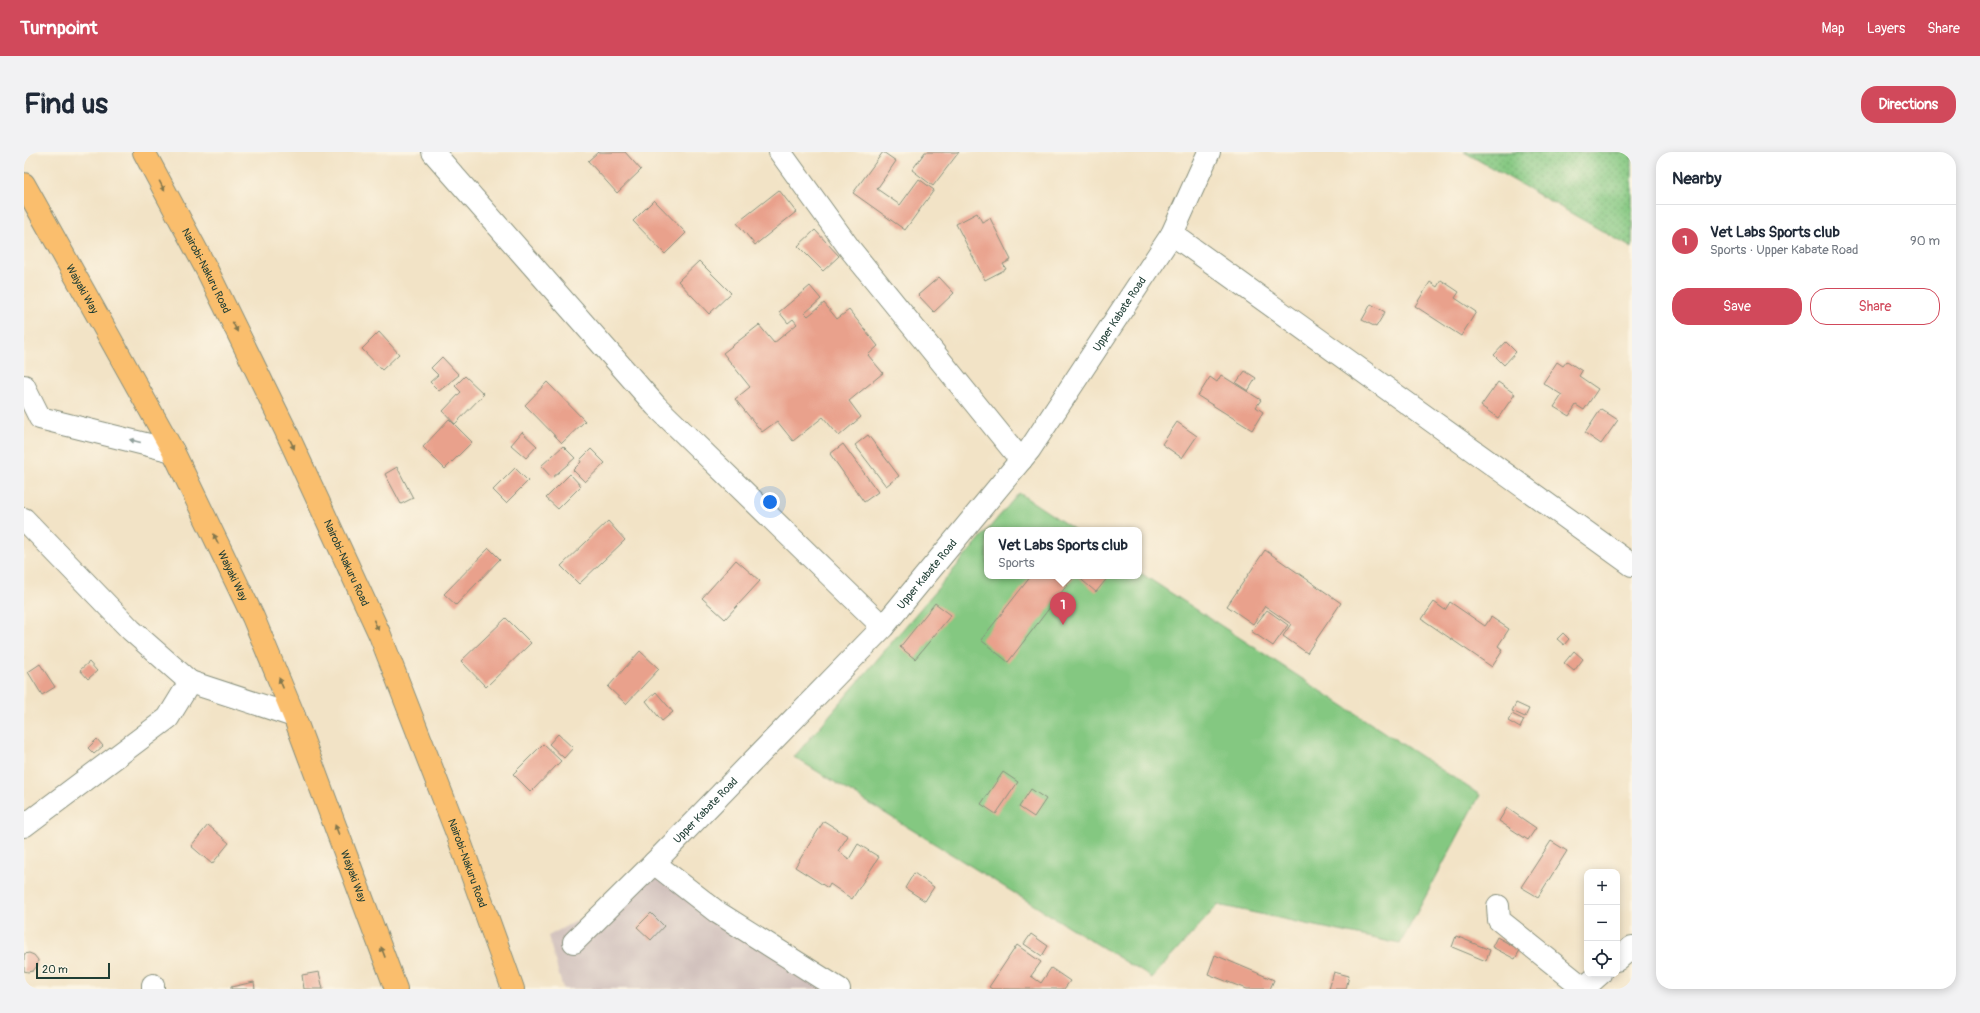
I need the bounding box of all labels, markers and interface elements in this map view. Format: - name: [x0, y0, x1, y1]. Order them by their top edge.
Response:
- text: Turnpoint: [20, 16, 98, 40]
- text: Map: [1822, 20, 1845, 37]
- text: Layers: [1867, 20, 1905, 37]
- text: Share: [1927, 20, 1960, 37]
- button: Directions: [1861, 86, 1956, 123]
- text: Find us: [24, 87, 108, 122]
- text: Nearby: [1672, 168, 1721, 189]
- one-way arrow: [159, 181, 166, 192]
- text: Vet Labs Sports club: [1710, 223, 1840, 242]
- street label: Nairobi-Nakuru Road: [179, 226, 234, 315]
- text: 1: [1682, 233, 1688, 249]
- text: 90 m: [1910, 233, 1940, 249]
- text: Sports · Upper Kabate Road: [1710, 242, 1858, 258]
- street label: Waiyaki Way: [64, 262, 102, 316]
- street label: Upper Kabate Road: [1090, 274, 1148, 354]
- button: Save: [1672, 288, 1802, 325]
- button: Share: [1810, 288, 1940, 325]
- one-way arrow: [232, 321, 238, 332]
- one-way arrow: [128, 438, 141, 444]
- one-way arrow: [289, 438, 295, 449]
- your location: [760, 492, 780, 512]
- street label: Nairobi-Nakuru Road: [321, 517, 372, 608]
- popup: [984, 527, 1142, 579]
- one-way arrow: [213, 533, 219, 545]
- text: Vet Labs Sports club: [998, 536, 1128, 555]
- street label: Upper Kabate Road: [894, 537, 959, 612]
- street label: Waiyaki Way: [215, 548, 251, 603]
- text: Sports: [998, 555, 1035, 571]
- pin: 1: [1050, 592, 1076, 625]
- one-way arrow: [373, 620, 379, 631]
- one-way arrow: [277, 677, 283, 689]
- street label: Upper Kabate Road: [670, 775, 740, 846]
- street label: Nairobi-Nakuru Road: [445, 817, 490, 909]
- one-way arrow: [334, 824, 340, 836]
- street label: Waiyaki Way: [338, 848, 370, 904]
- map controls: [1584, 869, 1620, 977]
- button: +: [1584, 869, 1620, 905]
- button: −: [1584, 905, 1620, 941]
- button: locate: [1584, 941, 1620, 977]
- one-way arrow: [380, 946, 386, 958]
- scale bar: [36, 961, 110, 980]
- text: 20 m: [42, 963, 68, 976]

